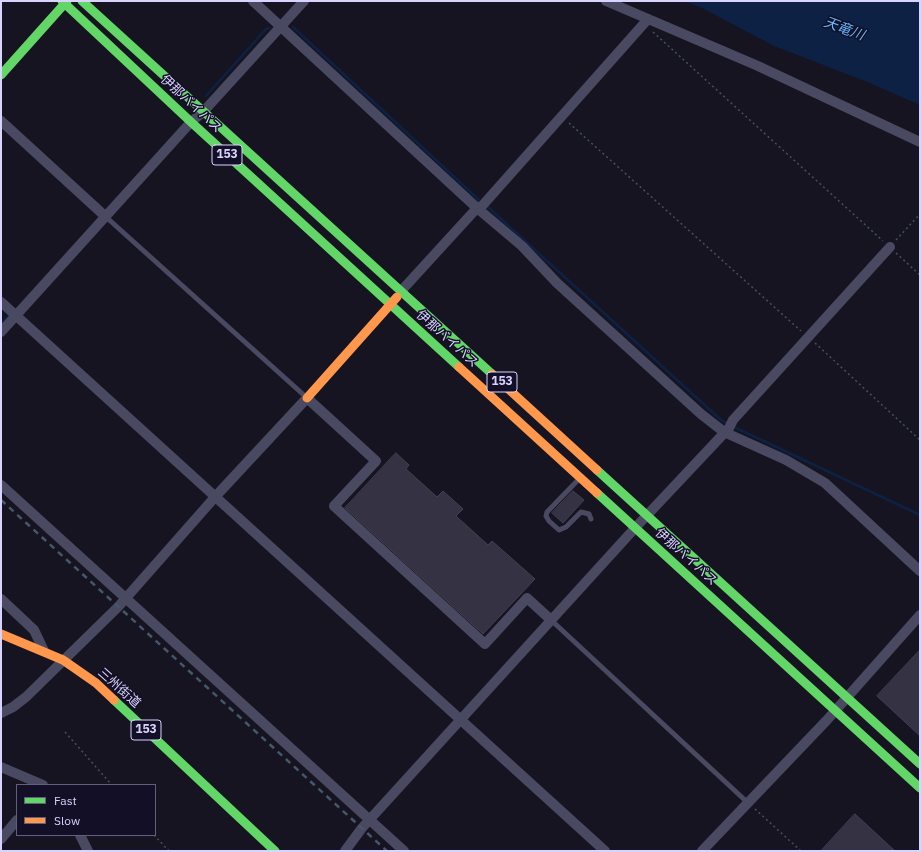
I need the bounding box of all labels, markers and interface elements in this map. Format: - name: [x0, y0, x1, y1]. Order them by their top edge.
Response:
- water label: 天竜川: [821, 14, 867, 44]
- street label: 伊那バイパス: [157, 72, 225, 136]
- road number: 153: [212, 145, 242, 165]
- street label: 伊那バイパス: [413, 307, 481, 371]
- road number: 153: [487, 372, 517, 392]
- street label: 伊那バイパス: [652, 525, 720, 589]
- street label: 三州街道: [94, 665, 144, 711]
- road number: 153: [131, 720, 161, 740]
- legend: [16, 784, 156, 836]
- text: Fast: [54, 793, 77, 808]
- text: Slow: [54, 813, 80, 828]

